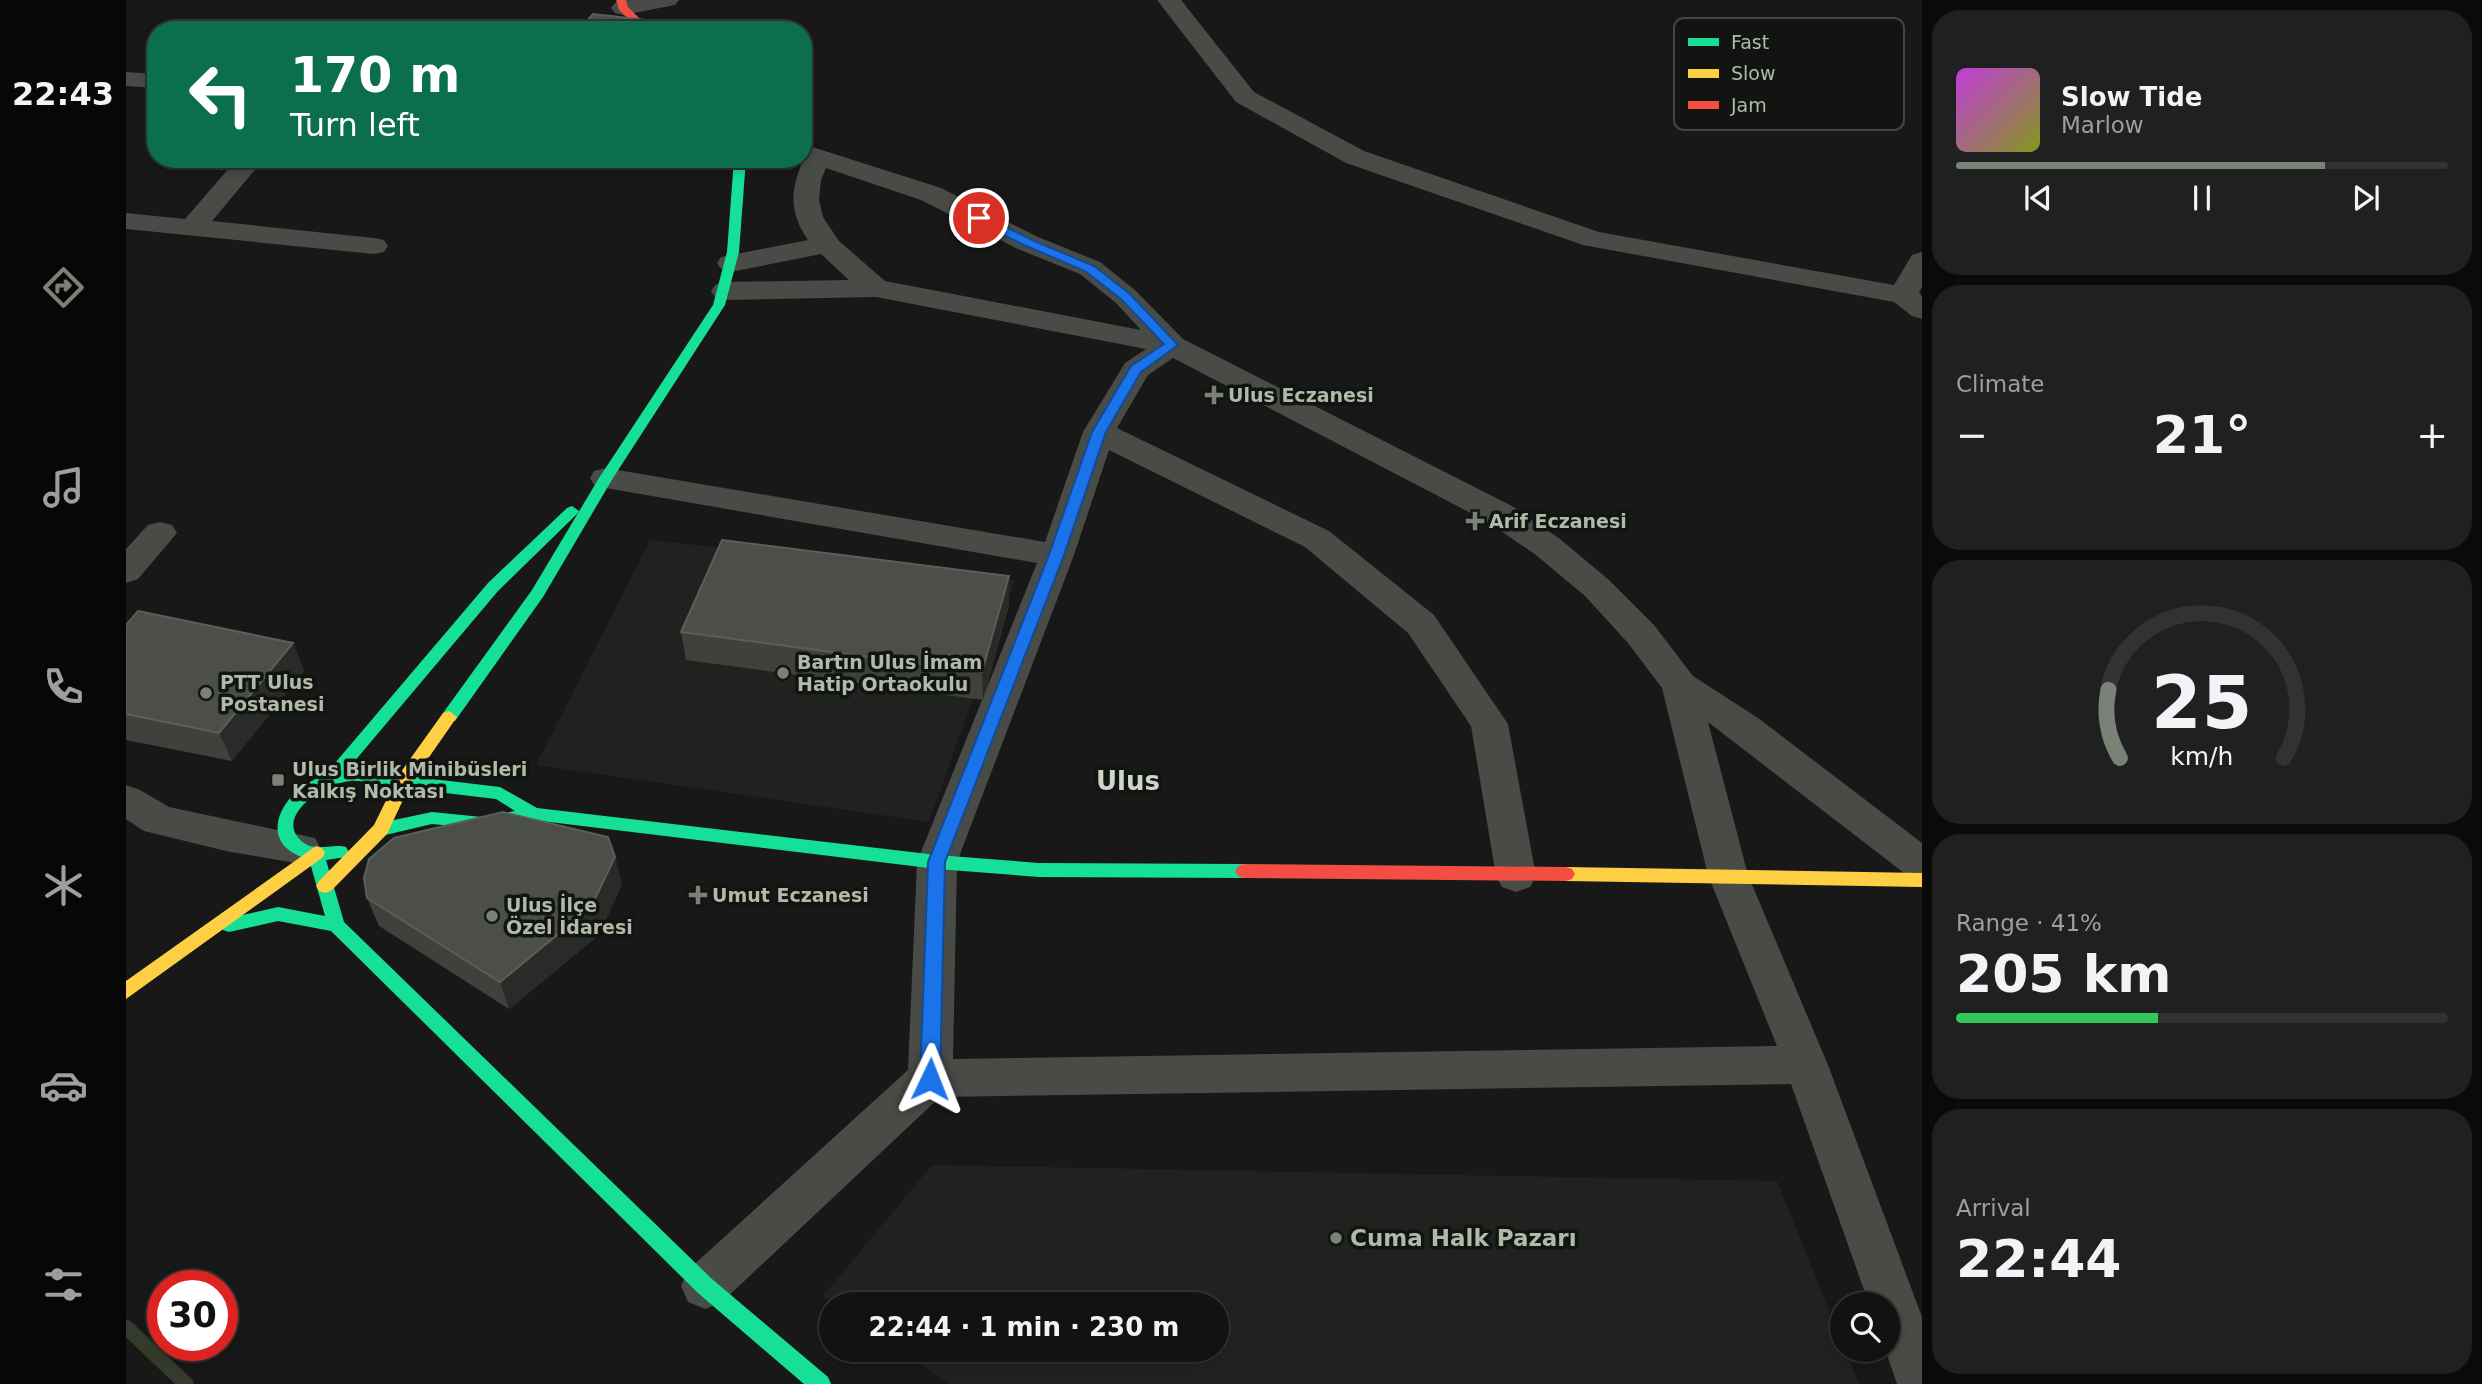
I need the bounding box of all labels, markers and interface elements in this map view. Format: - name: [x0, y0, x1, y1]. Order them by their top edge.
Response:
- legend: [1674, 18, 1904, 130]
- text: Fast: [1731, 31, 1769, 53]
- text: 170 m: [290, 47, 460, 104]
- icon: left: [175, 49, 266, 140]
- text: Slow: [1731, 62, 1776, 84]
- text: 22:43: [12, 75, 114, 113]
- text: Slow Tide: [2061, 82, 2202, 112]
- text: Jam: [1730, 94, 1767, 116]
- text: Turn left: [290, 106, 420, 144]
- text: Marlow: [2061, 112, 2144, 138]
- icon: previous: [2019, 179, 2057, 217]
- icon: pause: [2183, 179, 2221, 217]
- icon: next: [2347, 179, 2385, 217]
- pin: [949, 188, 1009, 248]
- icon: arrive: [960, 199, 998, 237]
- icon: directions: [39, 263, 88, 312]
- text: Climate: [1956, 371, 2045, 397]
- place label: Ulus Eczanesi: [1228, 384, 1374, 406]
- marker: Ulus Eczanesi: [1206, 387, 1222, 403]
- text: 21°: [2153, 405, 2251, 465]
- text: −: [1956, 413, 1988, 457]
- text: +: [2416, 413, 2448, 457]
- icon: music: [39, 463, 88, 512]
- place label: Arif Eczanesi: [1489, 510, 1627, 532]
- marker: Arif Eczanesi: [1467, 513, 1483, 529]
- place label: Bartın Ulus İmam Hatip Ortaokulu: [797, 650, 982, 695]
- text: 25: [2151, 660, 2253, 745]
- icon: phone: [39, 662, 88, 711]
- marker: Bartın Ulus İmam Hatip Ortaokulu: [775, 665, 791, 681]
- place label: PTT Ulus Postanesi: [220, 671, 324, 715]
- marker: PTT Ulus Postanesi: [198, 685, 214, 701]
- text: km/h: [2170, 742, 2234, 771]
- place label: Ulus Birlik Minibüsleri Kalkış Noktası: [292, 758, 527, 802]
- district label: Ulus: [1096, 766, 1160, 796]
- marker: Ulus Birlik Minibüsleri Kalkış Noktası: [270, 772, 286, 788]
- icon: climate: [39, 861, 88, 910]
- place label: Umut Eczanesi: [712, 884, 869, 906]
- marker: Umut Eczanesi: [690, 887, 706, 903]
- place label: Ulus İlçe Özel İdaresi: [506, 893, 633, 938]
- marker: Ulus İlçe Özel İdaresi: [484, 908, 500, 924]
- text: Range · 41%: [1956, 910, 2102, 936]
- text: 205 km: [1956, 944, 2171, 1004]
- position arrow: [893, 1042, 967, 1116]
- icon: car: [39, 1061, 88, 1110]
- text: Arrival: [1956, 1195, 2031, 1221]
- place label: Cuma Halk Pazarı: [1350, 1225, 1577, 1251]
- text: 22:44: [1956, 1229, 2122, 1289]
- marker: Cuma Halk Pazarı: [1328, 1230, 1344, 1246]
- icon: filters: [39, 1260, 88, 1309]
- speed limit sign: 30: [147, 1270, 238, 1361]
- map controls: [1830, 1292, 1900, 1362]
- button: search: [1830, 1292, 1900, 1362]
- text: 22:44 · 1 min · 230 m: [869, 1312, 1179, 1342]

